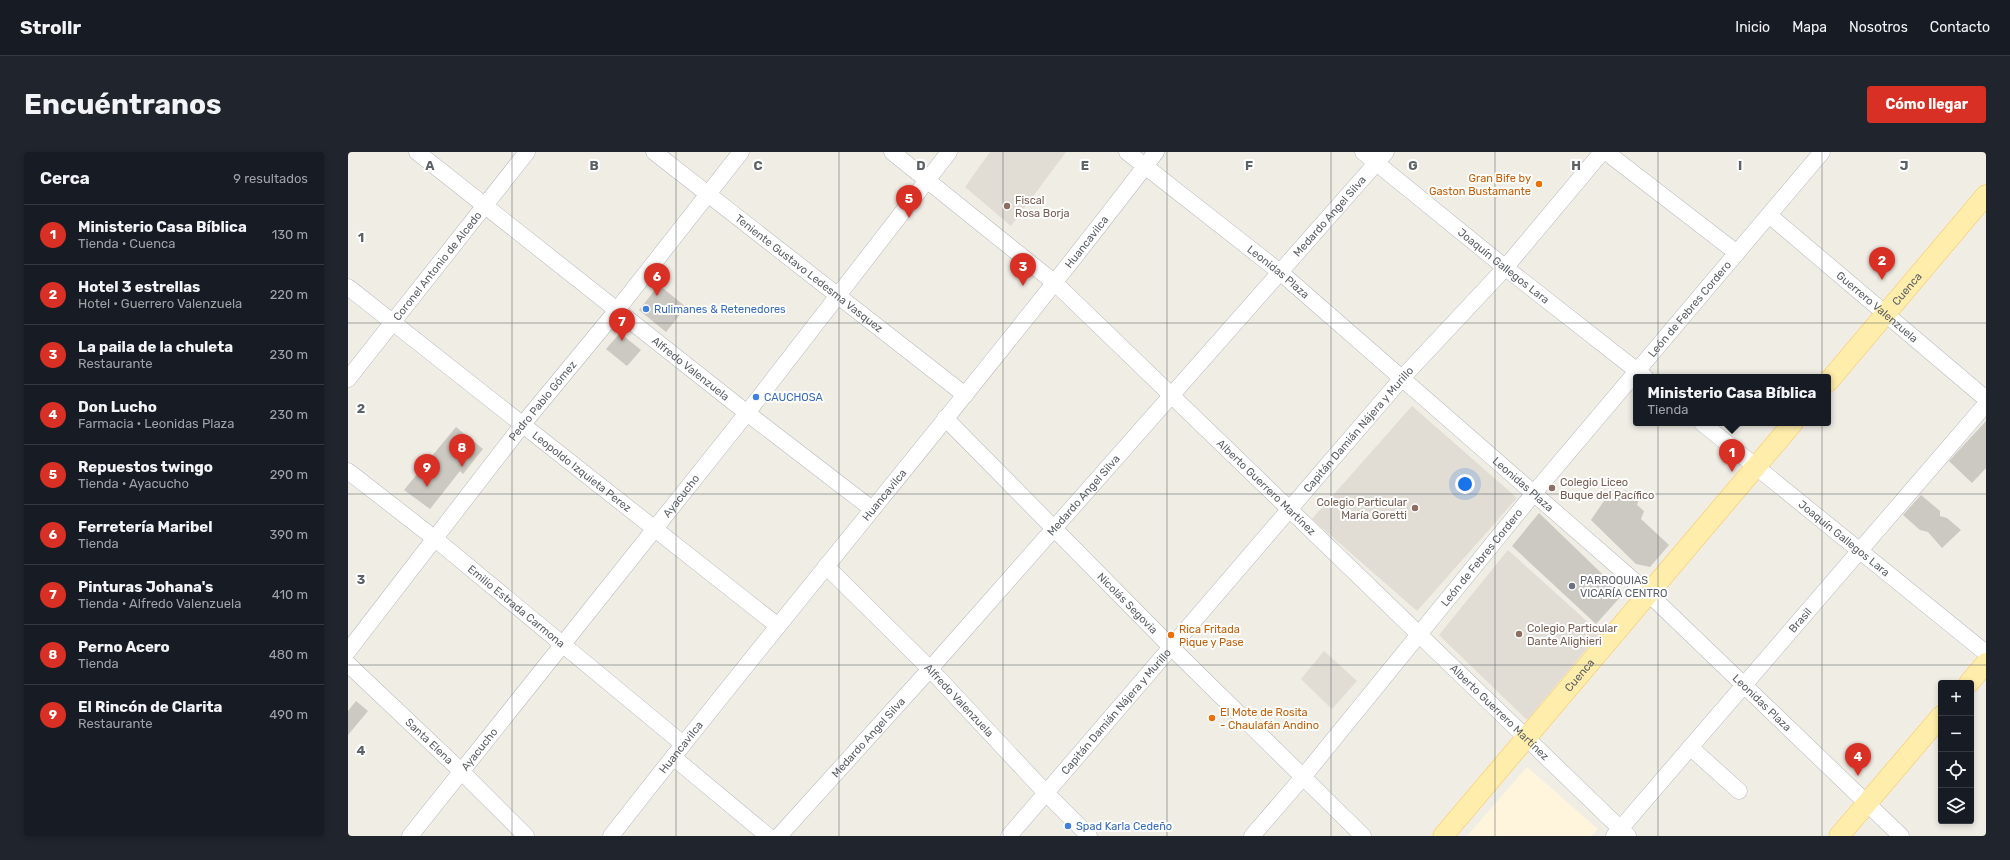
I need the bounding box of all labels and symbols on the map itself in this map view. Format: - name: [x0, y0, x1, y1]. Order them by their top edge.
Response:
- text: A: [425, 158, 435, 173]
- text: B: [589, 158, 599, 173]
- text: C: [753, 158, 763, 173]
- text: D: [916, 158, 926, 173]
- text: E: [1081, 158, 1089, 173]
- text: F: [1245, 158, 1253, 173]
- text: G: [1408, 158, 1418, 173]
- text: H: [1571, 158, 1581, 173]
- text: I: [1738, 158, 1742, 173]
- text: J: [1900, 158, 1908, 173]
- place label: Gran Bife by Gaston Bustamante: [1429, 172, 1531, 198]
- street label: Medardo Angel Silva: [1291, 173, 1369, 259]
- marker: Gran Bife by Gaston Bustamante: [1534, 179, 1544, 189]
- pin: 5: [896, 185, 922, 218]
- place label: Fiscal Rosa Borja: [1015, 194, 1070, 220]
- marker: Fiscal Rosa Borja: [1002, 201, 1012, 211]
- street label: Coronel Antonio de Alcedo: [391, 209, 485, 323]
- street label: Teniente Gustavo Ledesma Vasquez: [732, 212, 886, 336]
- street label: Huancavilca: [1062, 213, 1111, 271]
- street label: Joaquín Gallegos Lara: [1455, 226, 1552, 307]
- text: 1: [358, 230, 364, 245]
- street label: Leonidas Plaza: [1244, 243, 1312, 301]
- pin: 2: [1869, 247, 1895, 280]
- pin: 3: [1010, 253, 1036, 286]
- street label: León de Febres Cordero: [1646, 259, 1734, 360]
- pin: 6: [644, 263, 670, 296]
- street label: Guerrero Valenzuela: [1834, 269, 1920, 345]
- street label: Cuenca: [1890, 270, 1925, 308]
- place label: Rulimanes & Retenedores: [654, 303, 786, 316]
- marker: Rulimanes & Retenedores: [641, 304, 651, 314]
- pin: 7: [609, 308, 635, 341]
- street label: Alfredo Valenzuela: [649, 334, 732, 404]
- street label: Pedro Pablo Gómez: [506, 358, 580, 444]
- street label: Capitán Damián Nájera y Murillo: [1301, 364, 1416, 495]
- place label: CAUCHOSA: [764, 391, 824, 404]
- marker: CAUCHOSA: [751, 392, 761, 402]
- text: 2: [357, 401, 365, 416]
- street label: Leopoldo Izquieta Perez: [530, 429, 634, 515]
- pin: 8: [449, 434, 475, 467]
- street label: Alberto Guerrero Martínez: [1214, 437, 1319, 538]
- pin: 1: [1719, 439, 1745, 472]
- street label: Medardo Angel Silva: [1045, 452, 1123, 538]
- pin: 9: [414, 454, 440, 487]
- street label: Leonidas Plaza: [1490, 454, 1556, 514]
- street label: Huancavilca: [860, 467, 909, 524]
- street label: Ayacucho: [661, 472, 702, 520]
- your location: [1455, 474, 1475, 494]
- place label: Colegio Liceo Buque del Pacífico: [1560, 476, 1654, 502]
- marker: Colegio Liceo Buque del Pacífico: [1547, 483, 1557, 493]
- place label: Colegio Particular María Goretti: [1317, 496, 1408, 522]
- street label: Joaquín Gallegos Lara: [1796, 498, 1892, 579]
- marker: Colegio Particular María Goretti: [1410, 503, 1420, 513]
- street label: León de Febres Cordero: [1438, 506, 1525, 609]
- street label: Emilio Estrada Carmona: [465, 563, 567, 650]
- street label: Nicolás Segovia: [1094, 570, 1160, 637]
- text: 3: [357, 572, 366, 587]
- place label: PARROQUIAS VICARÍA CENTRO: [1580, 574, 1667, 600]
- marker: PARROQUIAS VICARÍA CENTRO: [1567, 581, 1577, 591]
- street label: Brasil: [1786, 605, 1815, 635]
- place label: Colegio Particular Dante Alighieri: [1527, 622, 1618, 648]
- place label: Rica Fritada Pique y Pase: [1179, 623, 1244, 649]
- marker: Colegio Particular Dante Alighieri: [1514, 629, 1524, 639]
- marker: Rica Fritada Pique y Pase: [1166, 630, 1176, 640]
- street label: Capitán Damián Nájera y Murillo: [1059, 646, 1174, 777]
- street label: Cuenca: [1562, 656, 1597, 694]
- street label: Alfredo Valenzuela: [922, 661, 996, 740]
- street label: Alberto Guerrero Martínez: [1447, 662, 1552, 763]
- street label: Leonidas Plaza: [1730, 672, 1794, 734]
- street label: Medardo Angel Silva: [829, 695, 908, 780]
- place label: El Mote de Rosita - Chaulafán Andino: [1220, 706, 1319, 732]
- marker: El Mote de Rosita - Chaulafán Andino: [1207, 713, 1217, 723]
- street label: Santa Elena: [402, 716, 456, 767]
- street label: Huancavilca: [657, 719, 706, 776]
- street label: Ayacucho: [459, 726, 500, 773]
- text: 4: [357, 743, 366, 758]
- pin: 4: [1845, 743, 1871, 776]
- place label: Spad Karla Cedeño: [1076, 820, 1172, 833]
- marker: Spad Karla Cedeño: [1063, 821, 1073, 831]

